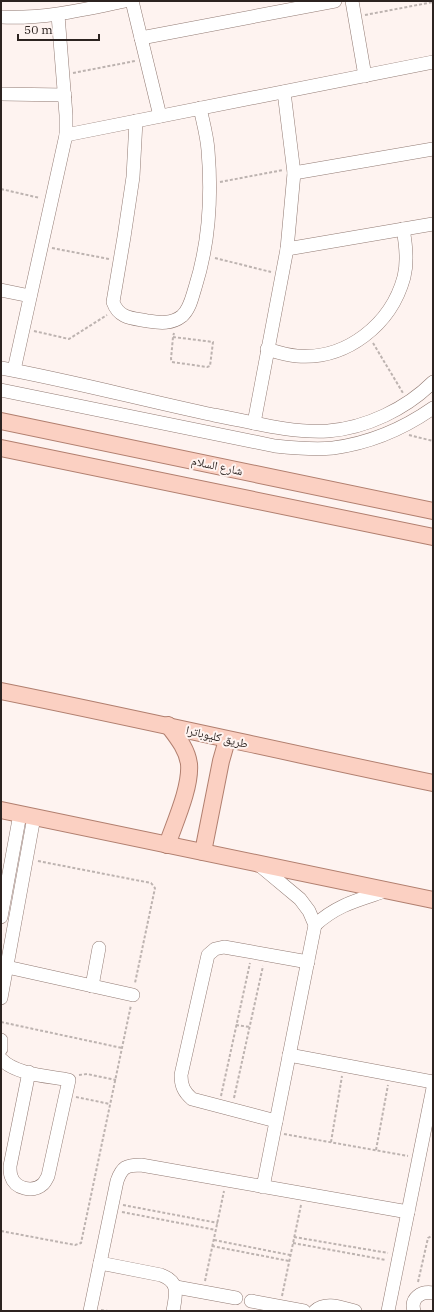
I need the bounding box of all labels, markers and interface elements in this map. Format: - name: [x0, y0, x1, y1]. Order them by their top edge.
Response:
- scale bar: [18, 16, 99, 42]
- text: 50 m: [24, 22, 53, 37]
- street label: شارع السلام: [190, 453, 244, 479]
- street label: طريق كليوباترا: [184, 722, 250, 751]

